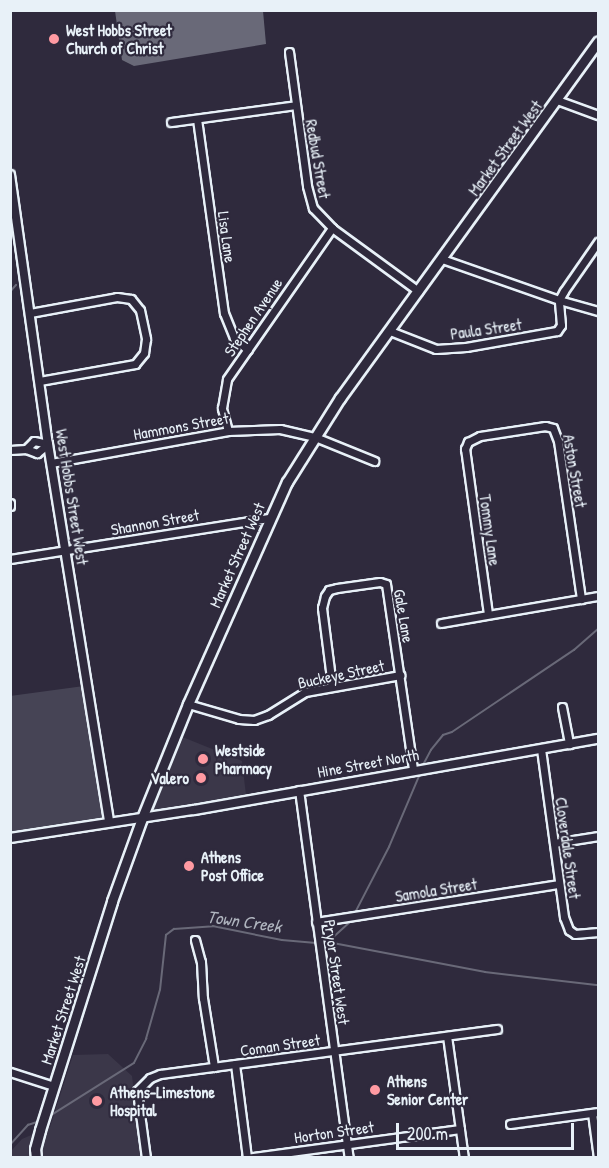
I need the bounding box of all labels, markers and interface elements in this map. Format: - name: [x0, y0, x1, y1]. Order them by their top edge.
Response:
- place label: West Hobbs Street Church of Christ: [66, 20, 172, 58]
- marker: West Hobbs Street Church of Christ: [47, 32, 61, 46]
- street label: Market Street West: [464, 97, 546, 199]
- street label: Redbud Street: [302, 118, 334, 200]
- street label: Lisa Lane: [214, 210, 240, 264]
- street label: Stephen Avenue: [220, 274, 286, 360]
- street label: Paula Street: [449, 314, 523, 344]
- street label: Hammons Street: [132, 408, 230, 444]
- street label: West Hobbs Street West: [52, 428, 92, 566]
- street label: Aston Street: [559, 433, 591, 509]
- street label: Tommy Lane: [475, 493, 505, 567]
- street label: Market Street West: [205, 499, 269, 611]
- street label: Shannon Street: [109, 505, 201, 539]
- street label: Gale Lane: [390, 588, 418, 644]
- street label: Buckeye Street: [296, 655, 386, 693]
- place label: Westside Pharmacy: [215, 740, 272, 778]
- street label: Hine Street North: [316, 745, 420, 781]
- marker: Westside Pharmacy: [196, 752, 210, 766]
- place label: Valero: [151, 768, 189, 788]
- marker: Valero: [194, 771, 208, 785]
- street label: Cloverdale Street: [551, 796, 585, 900]
- place label: Athens Post Office: [201, 847, 264, 885]
- marker: Athens Post Office: [182, 859, 196, 873]
- street label: Samola Street: [394, 874, 478, 906]
- water label: Town Creek: [205, 906, 283, 938]
- street label: Pryor Street West: [320, 918, 354, 1026]
- street label: Market Street West: [36, 953, 90, 1067]
- street label: Coman Street: [239, 1030, 321, 1060]
- place label: Athens Senior Center: [387, 1071, 468, 1109]
- place label: Athens-Limestone Hospital: [110, 1082, 215, 1120]
- marker: Athens Senior Center: [368, 1083, 382, 1097]
- marker: Athens-Limestone Hospital: [88, 1092, 106, 1110]
- scale bar: [399, 1111, 578, 1149]
- street label: Horton Street: [293, 1117, 375, 1147]
- text: 200 m: [407, 1121, 448, 1146]

